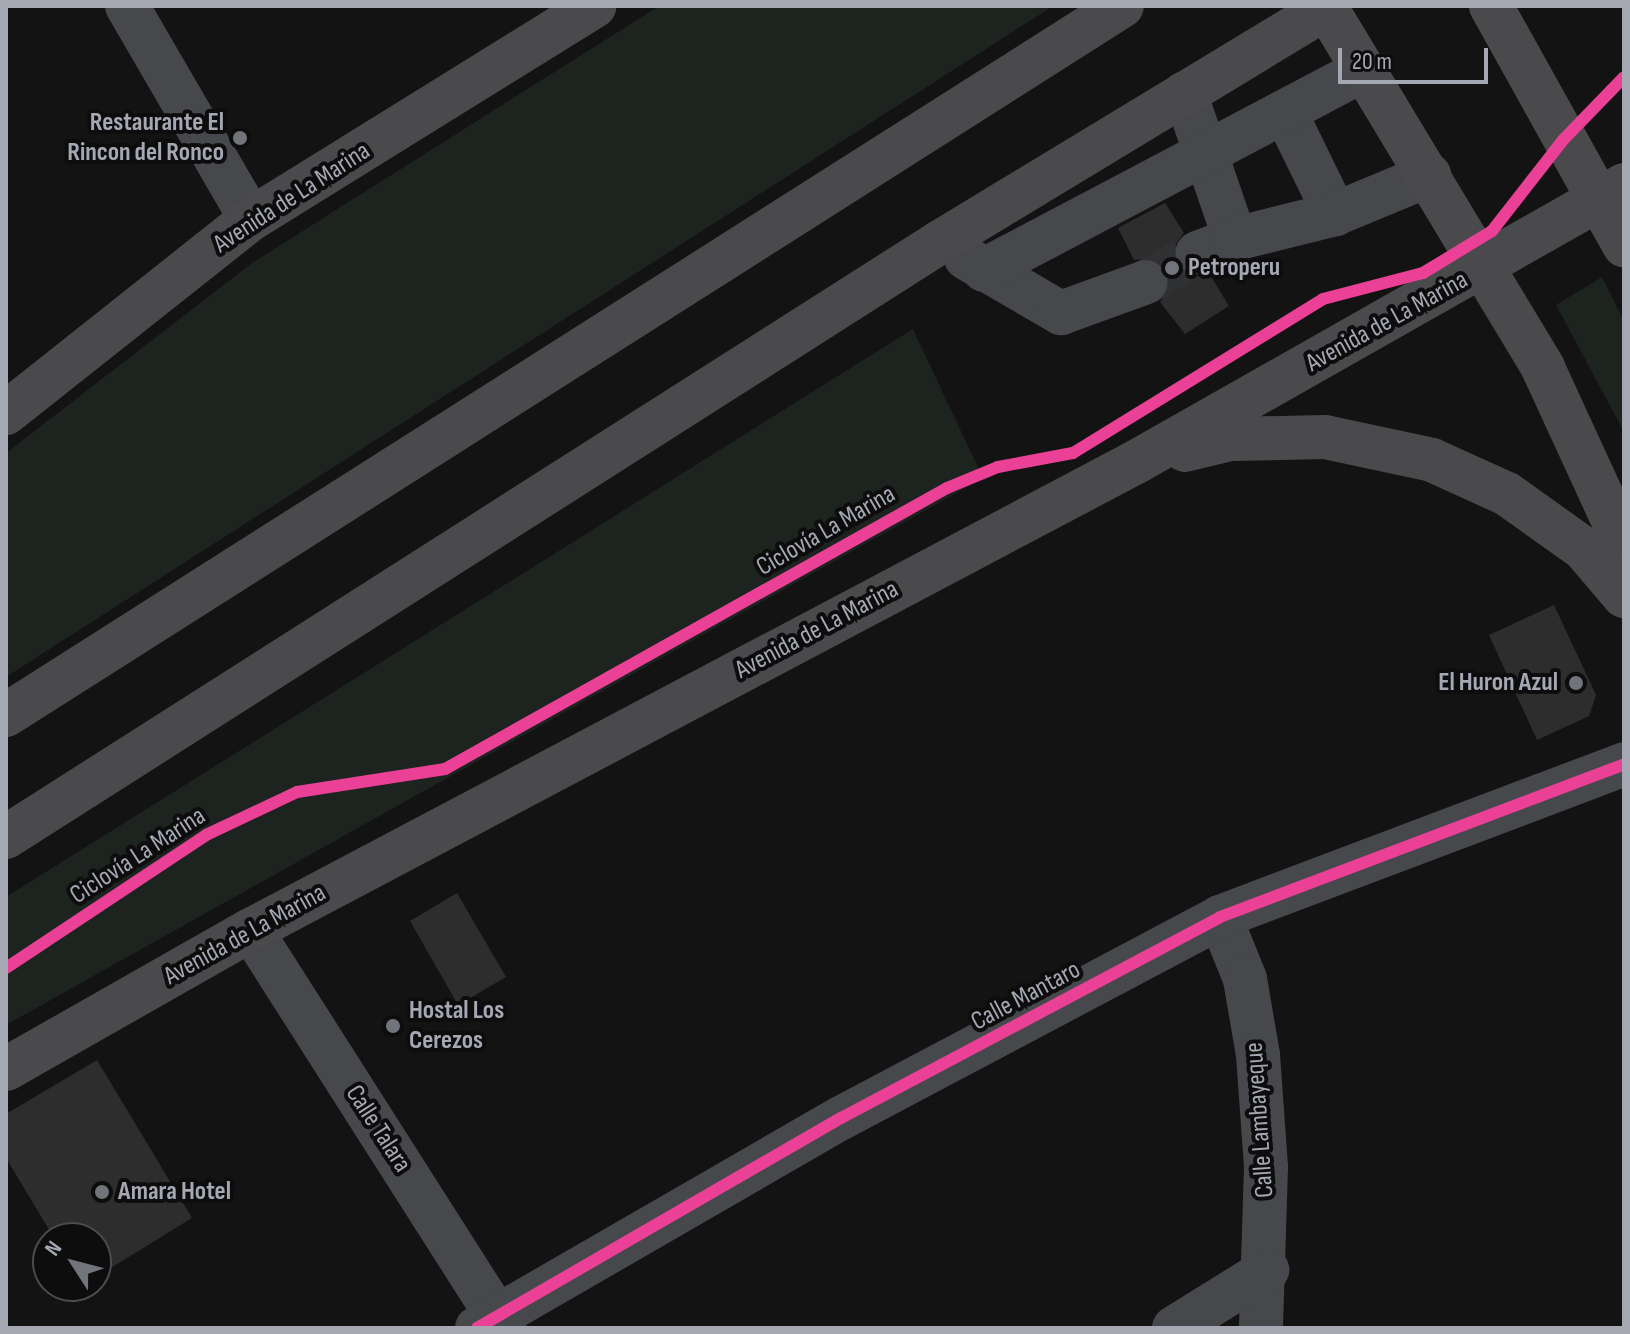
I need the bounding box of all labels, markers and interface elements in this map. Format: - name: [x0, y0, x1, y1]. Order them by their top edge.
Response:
- scale bar: [1342, 32, 1492, 82]
- text: 20 m: [1352, 47, 1392, 76]
- place label: Restaurante El Rincon del Ronco: [67, 107, 224, 168]
- marker: Restaurante El Rincon del Ronco: [231, 129, 249, 147]
- street label: Avenida de La Marina: [208, 136, 376, 260]
- place label: Petroperu: [1188, 252, 1280, 284]
- marker: Petroperu: [1163, 259, 1181, 277]
- street label: Avenida de La Marina: [1301, 265, 1473, 379]
- street label: Ciclovía La Marina: [751, 479, 901, 583]
- street label: Avenida de La Marina: [730, 574, 904, 686]
- place label: El Huron Azul: [1438, 667, 1558, 699]
- marker: El Huron Azul: [1565, 672, 1587, 694]
- street label: Ciclovía La Marina: [65, 801, 211, 911]
- street label: Avenida de La Marina: [159, 878, 331, 992]
- street label: Calle Mantaro: [966, 954, 1086, 1038]
- place label: Hostal Los Cerezos: [409, 995, 504, 1056]
- marker: Hostal Los Cerezos: [384, 1017, 402, 1035]
- street label: Calle Lambayeque: [1239, 1041, 1281, 1199]
- street label: Calle Talara: [338, 1080, 418, 1178]
- place label: Amara Hotel: [118, 1176, 231, 1208]
- marker: Amara Hotel: [93, 1183, 111, 1201]
- north arrow: [32, 1222, 112, 1302]
- text: N: [39, 1236, 68, 1261]

